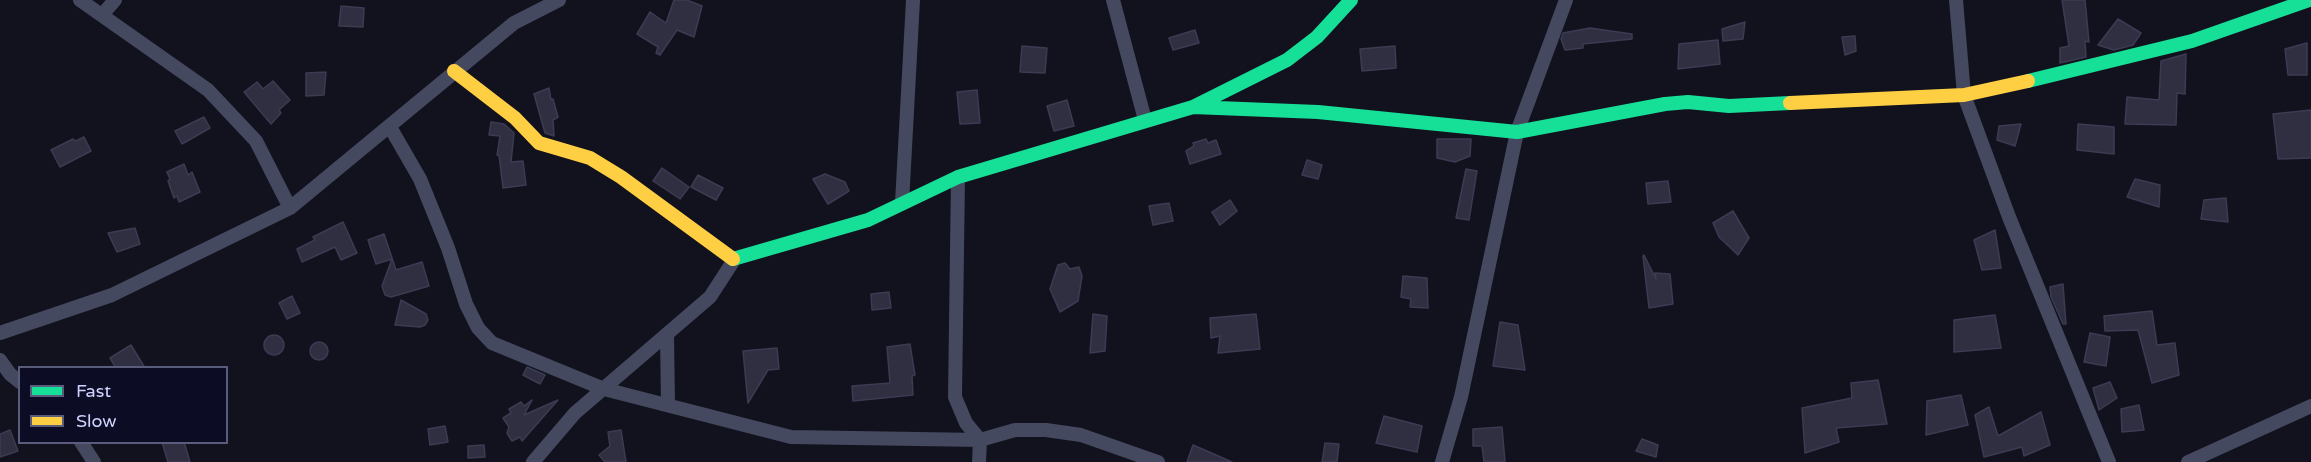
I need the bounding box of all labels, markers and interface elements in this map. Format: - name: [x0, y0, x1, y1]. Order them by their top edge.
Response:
- legend: [18, 366, 228, 444]
- text: Fast: [76, 380, 111, 402]
- text: Slow: [76, 410, 117, 432]

